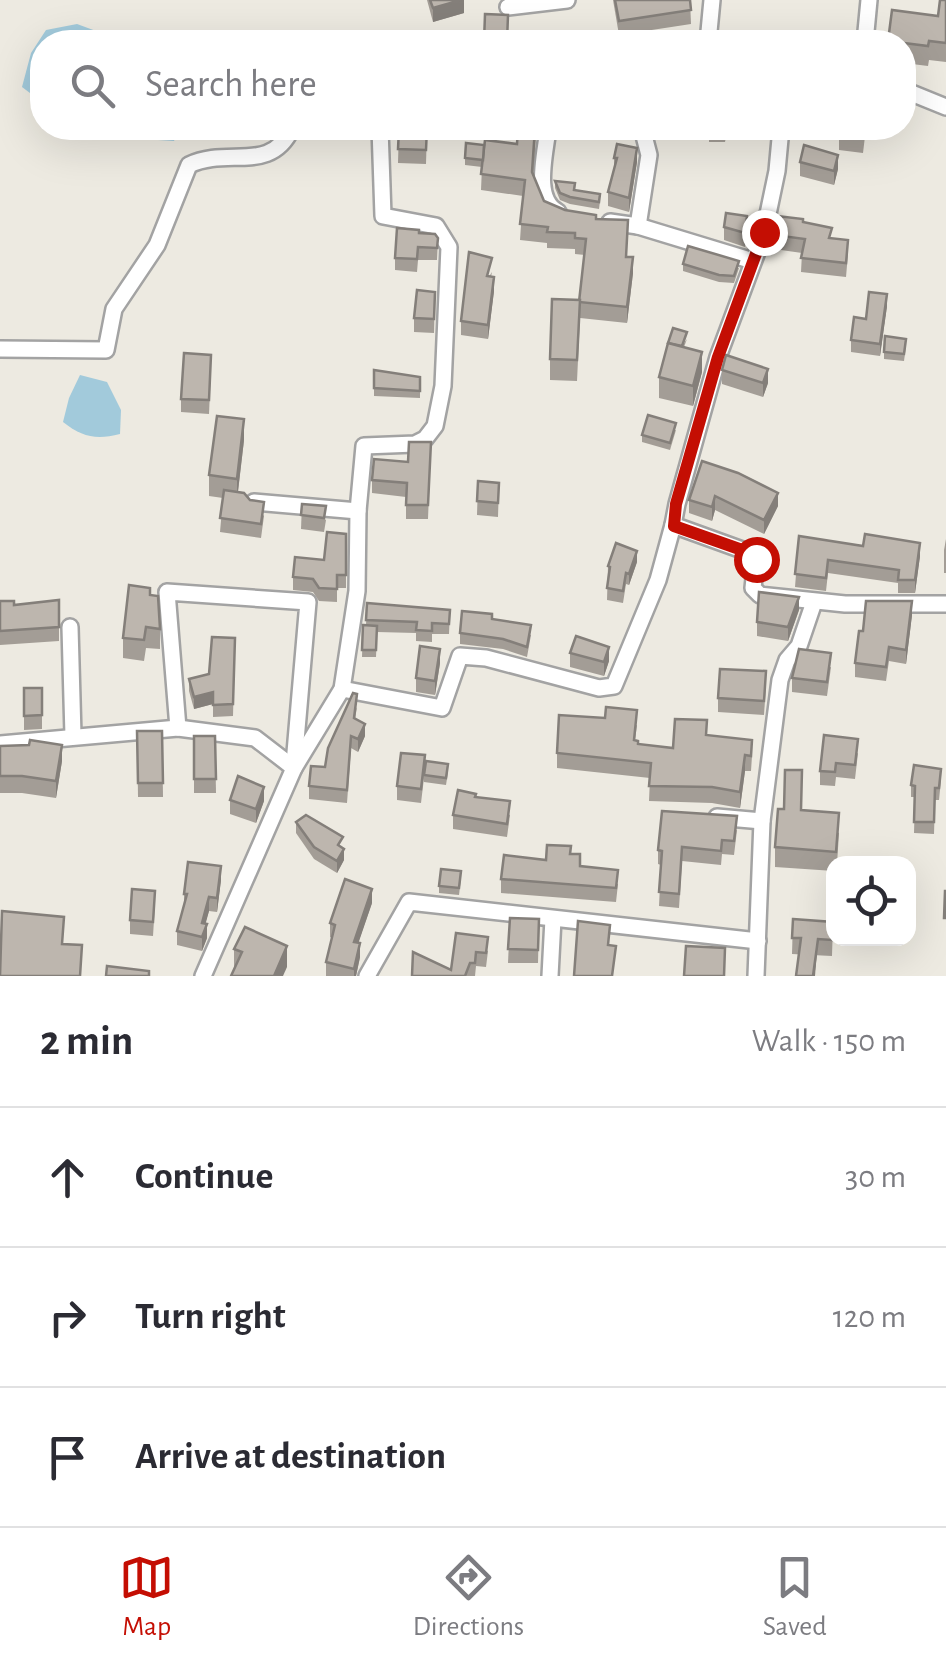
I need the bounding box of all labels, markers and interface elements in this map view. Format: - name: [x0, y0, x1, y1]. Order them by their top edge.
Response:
- search box: [30, 30, 916, 140]
- icon: search: [65, 58, 120, 113]
- text: Search here: [145, 66, 317, 104]
- route end: [742, 210, 788, 256]
- route start: [734, 537, 780, 583]
- map controls: [826, 856, 916, 946]
- button: locate: [826, 856, 916, 946]
- text: 2 min: [40, 1020, 133, 1062]
- text: Walk · 150 m: [752, 1025, 906, 1057]
- icon: ahead: [40, 1150, 95, 1205]
- text: Continue: [135, 1158, 273, 1196]
- text: 30 m: [845, 1161, 906, 1193]
- icon: right: [40, 1290, 95, 1345]
- text: Turn right: [135, 1298, 285, 1336]
- text: 120 m: [833, 1301, 906, 1333]
- icon: arrive: [40, 1430, 95, 1485]
- text: Arrive at destination: [135, 1438, 446, 1476]
- tab: Map: [119, 1550, 174, 1644]
- tab: Directions: [413, 1550, 524, 1644]
- tab: Saved: [763, 1550, 827, 1644]

